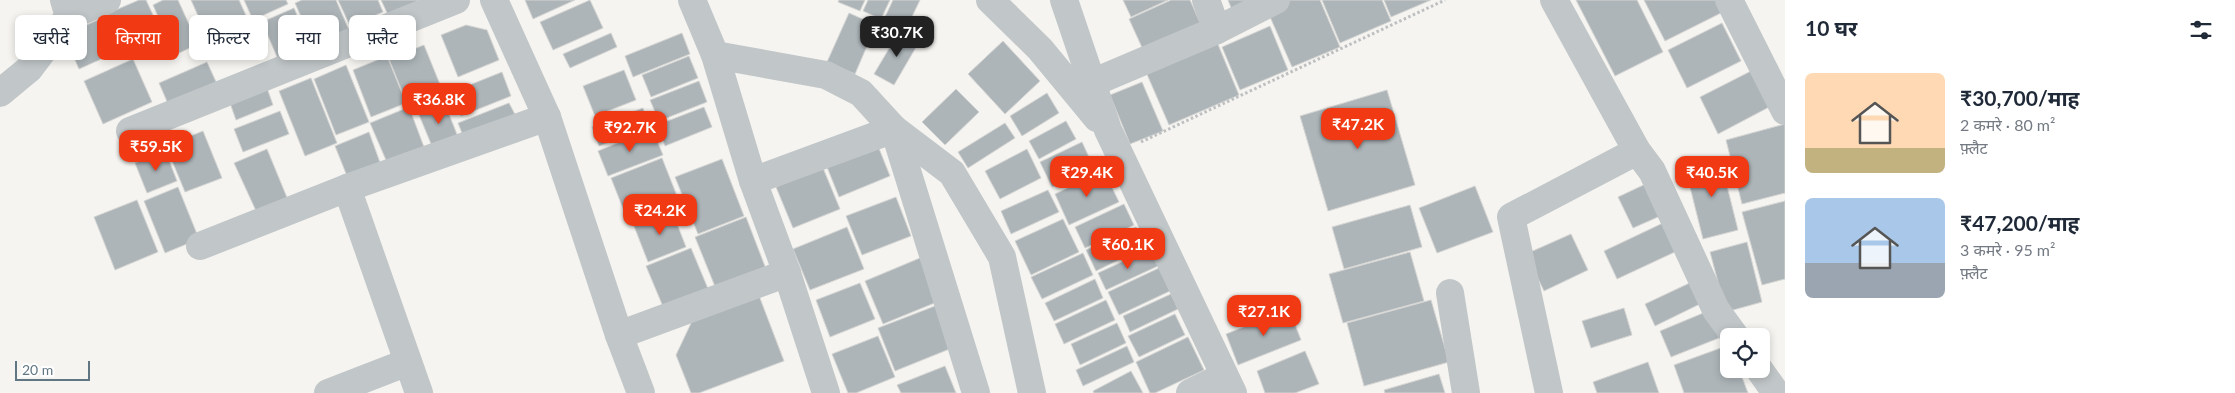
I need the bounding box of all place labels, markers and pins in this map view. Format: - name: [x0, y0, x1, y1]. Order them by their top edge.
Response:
- pin: ₹30.7K: [856, 15, 938, 58]
- pin: ₹36.8K: [398, 82, 480, 125]
- pin: ₹47.2K: [1317, 108, 1399, 150]
- pin: ₹92.7K: [589, 110, 671, 153]
- pin: ₹59.5K: [115, 130, 197, 172]
- pin: ₹29.4K: [1046, 156, 1128, 198]
- pin: ₹40.5K: [1671, 156, 1753, 198]
- pin: ₹24.2K: [619, 194, 701, 236]
- pin: ₹60.1K: [1087, 228, 1169, 270]
- pin: ₹27.1K: [1223, 294, 1305, 337]

